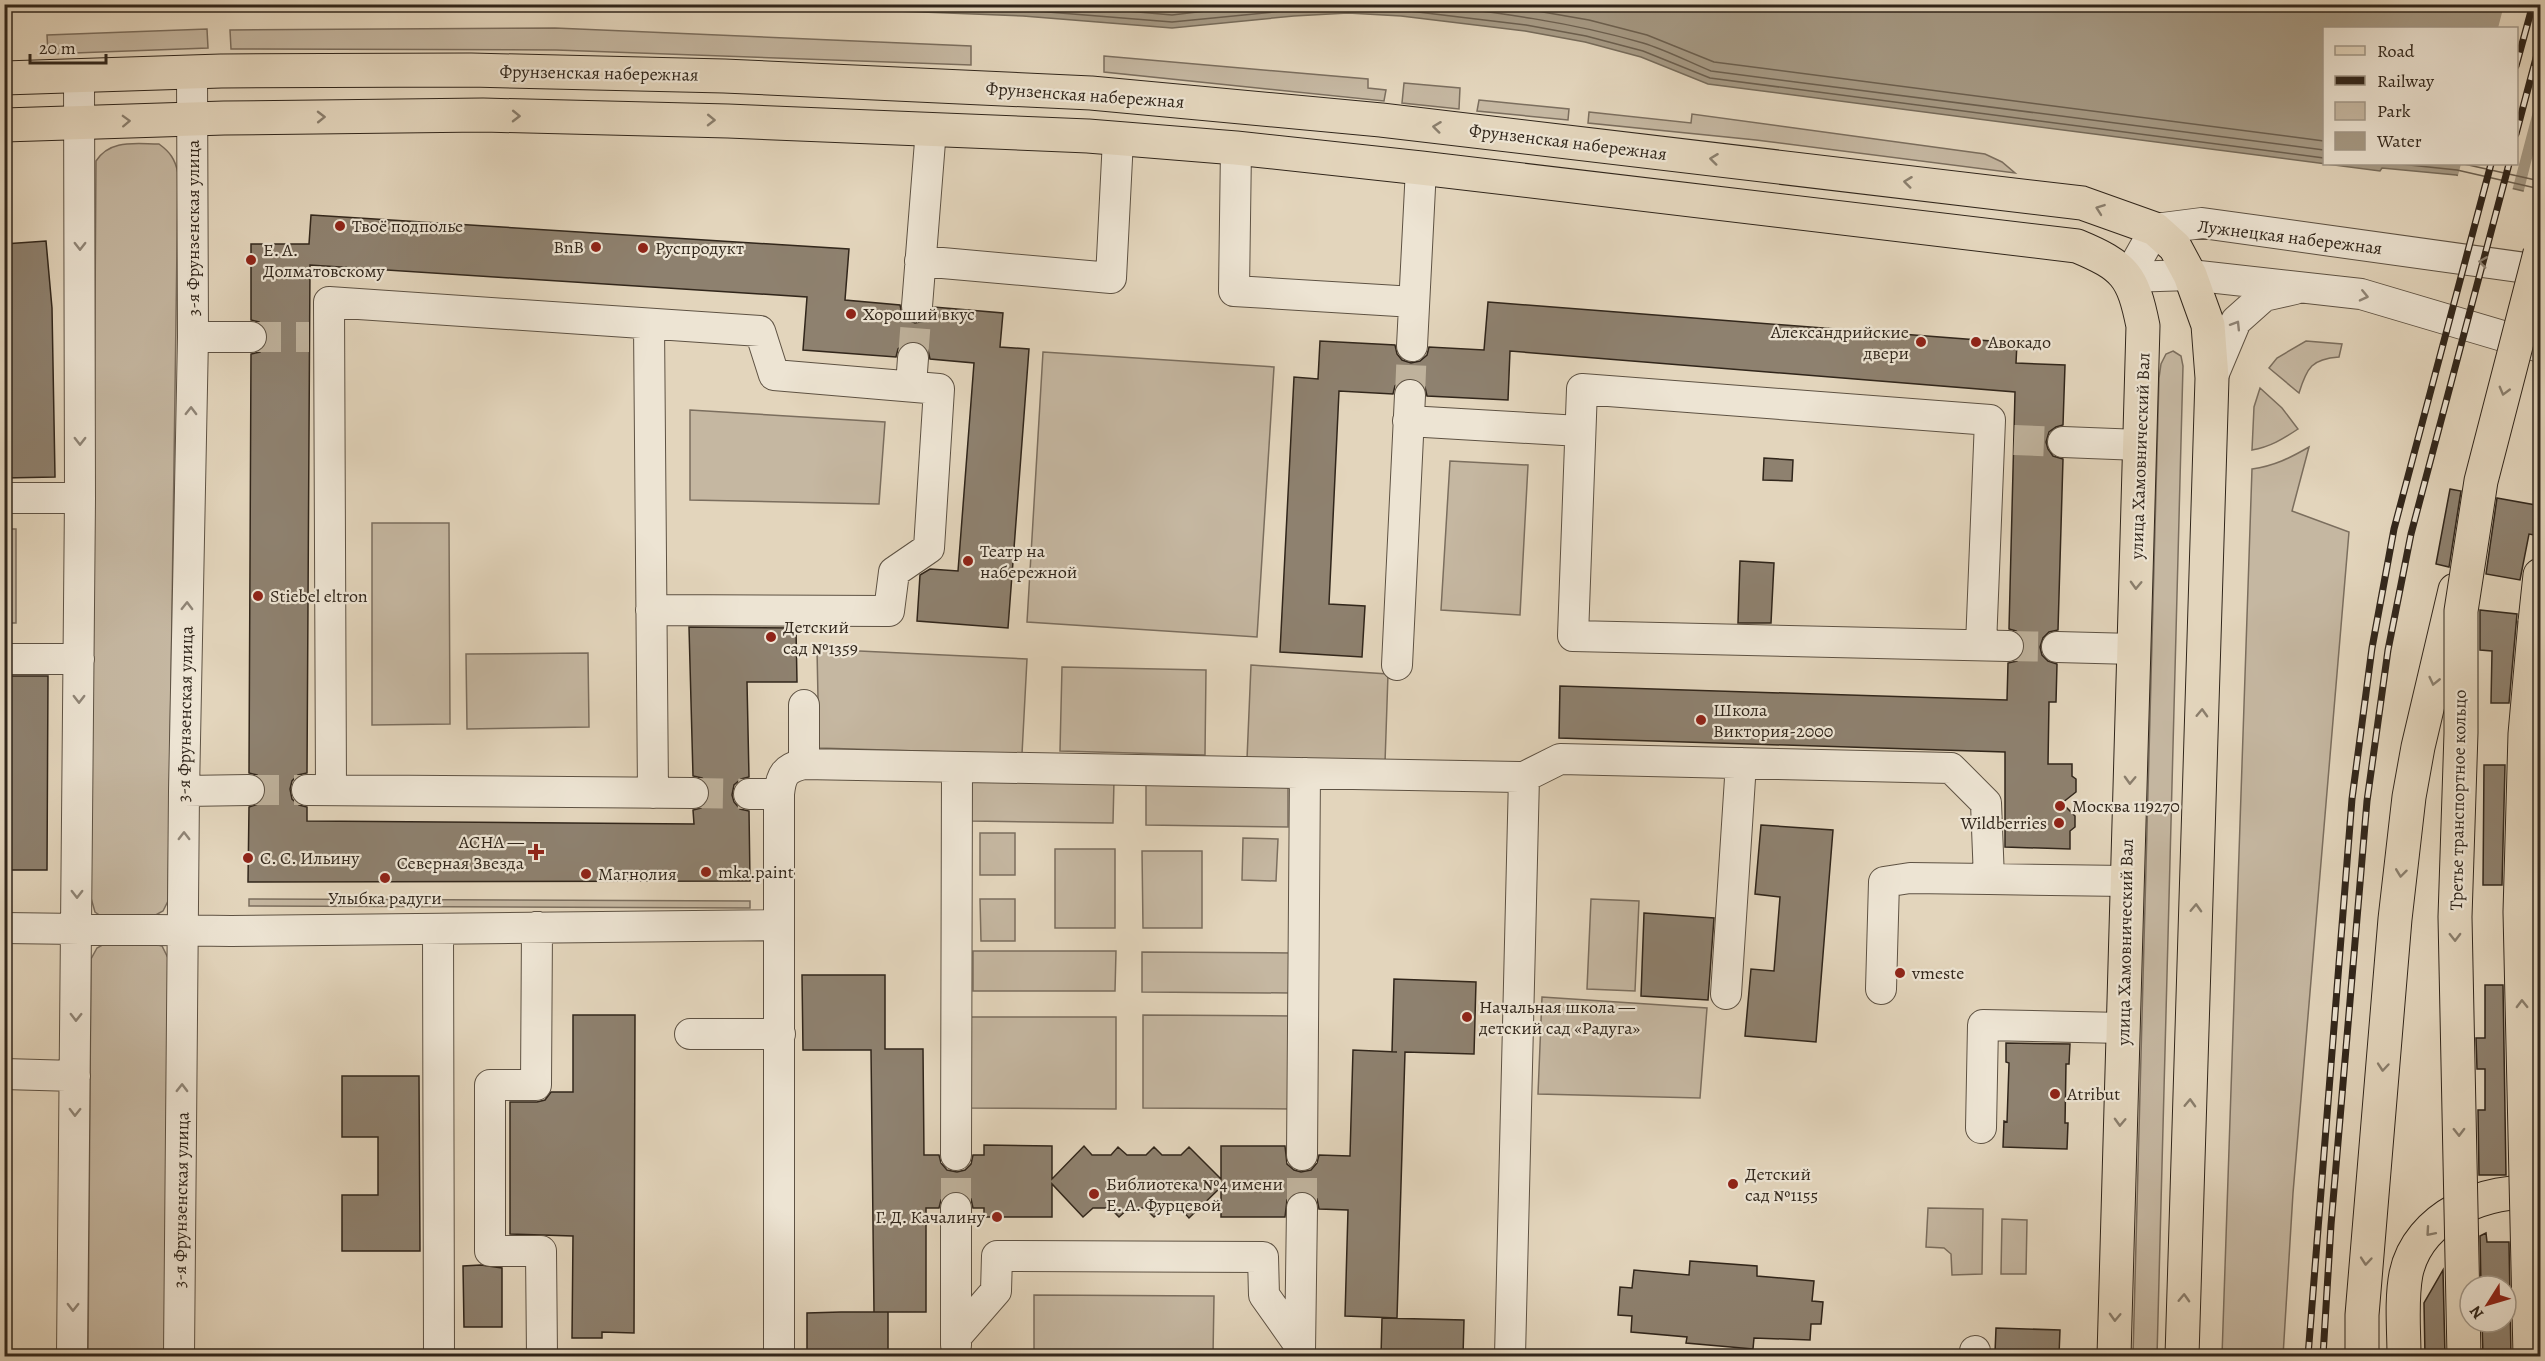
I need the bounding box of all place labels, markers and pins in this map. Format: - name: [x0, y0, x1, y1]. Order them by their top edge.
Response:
- place label: Твоё подполье: [352, 214, 463, 238]
- marker: Твоё подполье: [333, 219, 347, 233]
- place label: BnB: [553, 235, 584, 259]
- place label: Руспродукт: [655, 236, 744, 260]
- place label: Е. А. Долматовскому: [263, 238, 386, 283]
- marker: BnB: [589, 240, 603, 254]
- marker: Руспродукт: [636, 241, 650, 255]
- marker: Е. А. Долматовскому: [244, 253, 258, 267]
- place label: Хороший вкус: [863, 302, 975, 326]
- marker: Хороший вкус: [844, 307, 858, 321]
- place label: Александрийские двери: [1770, 320, 1909, 365]
- place label: Авокадо: [1987, 330, 2051, 354]
- marker: Александрийские двери: [1914, 335, 1928, 349]
- marker: Авокадо: [1969, 335, 1983, 349]
- place label: Театр на набережной: [980, 539, 1077, 584]
- marker: Театр на набережной: [961, 554, 975, 568]
- place label: Stiebel eltron: [270, 584, 368, 608]
- marker: Stiebel eltron: [251, 589, 265, 603]
- place label: Детский сад №1359: [783, 615, 858, 660]
- marker: Детский сад №1359: [764, 630, 778, 644]
- place label: Школа Виктория-2000: [1713, 698, 1833, 743]
- marker: Школа Виктория-2000: [1694, 713, 1708, 727]
- place label: Москва 119270: [2072, 794, 2180, 818]
- marker: Москва 119270: [2053, 799, 2067, 813]
- place label: Wildberries: [1959, 811, 2047, 835]
- marker: Wildberries: [2052, 816, 2066, 830]
- place label: АСНА — Северная Звезда: [397, 830, 525, 875]
- marker: АСНА — Северная Звезда: [529, 845, 543, 859]
- place label: С. С. Ильину: [260, 846, 360, 870]
- marker: С. С. Ильину: [241, 851, 255, 865]
- place label: mka.paint: [718, 860, 794, 884]
- place label: Магнолия: [598, 862, 677, 886]
- marker: mka.paint: [699, 865, 713, 879]
- marker: Магнолия: [579, 867, 593, 881]
- marker: Улыбка радуги: [378, 871, 392, 885]
- place label: Улыбка радуги: [328, 886, 442, 910]
- place label: vmeste: [1911, 961, 1964, 985]
- marker: vmeste: [1893, 966, 1907, 980]
- place label: Начальная школа — детский сад «Радуга»: [1478, 995, 1640, 1040]
- marker: Начальная школа — детский сад «Радуга»: [1460, 1010, 1474, 1024]
- place label: Atribut: [2066, 1082, 2120, 1106]
- marker: Atribut: [2048, 1087, 2062, 1101]
- place label: Детский сад №1155: [1745, 1162, 1818, 1207]
- place label: Библиотека №4 имени Е. А. Фурцевой: [1106, 1172, 1283, 1217]
- marker: Детский сад №1155: [1726, 1177, 1740, 1191]
- marker: Библиотека №4 имени Е. А. Фурцевой: [1087, 1187, 1101, 1201]
- place label: Г. Д. Качалину: [875, 1205, 986, 1229]
- marker: Г. Д. Качалину: [990, 1210, 1004, 1224]

